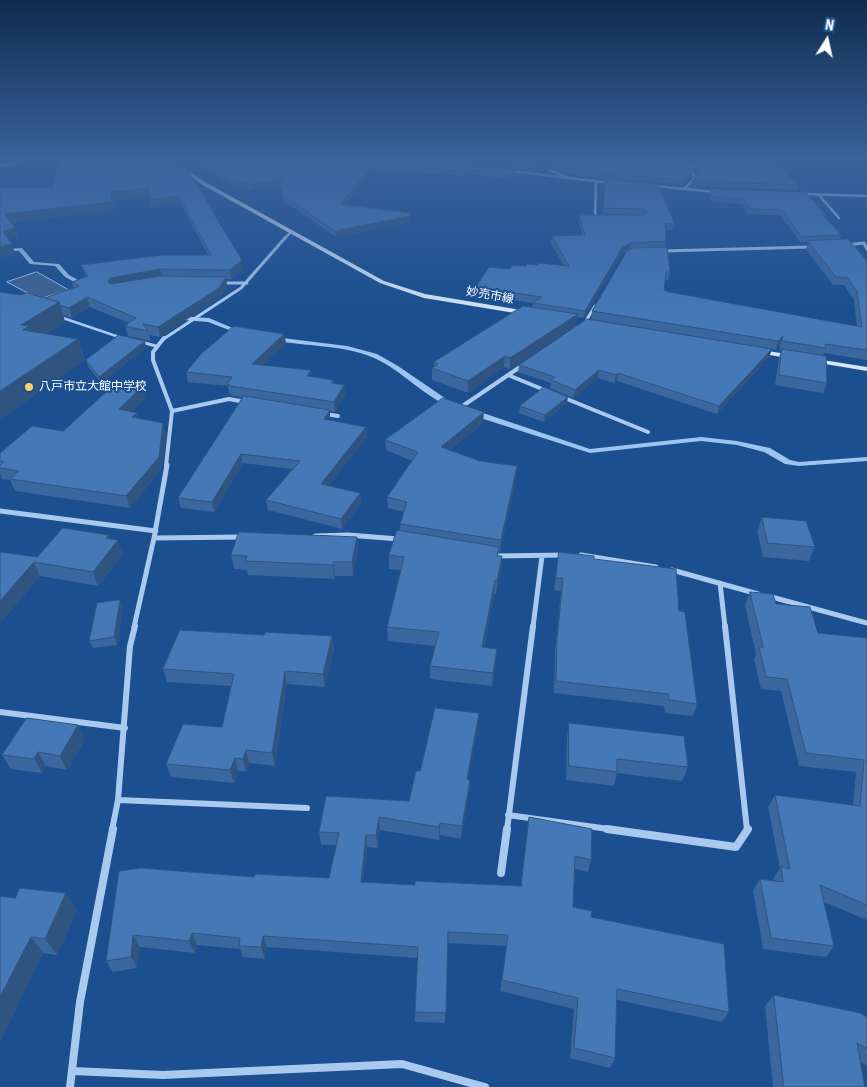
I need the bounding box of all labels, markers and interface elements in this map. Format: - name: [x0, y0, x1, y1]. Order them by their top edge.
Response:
- north arrow: [802, 15, 852, 65]
- text: N: [824, 17, 835, 34]
- street label: 妙売市線: [465, 285, 515, 307]
- place label: 八戸市立大館中学校: [39, 380, 147, 394]
- marker: 八戸市立大館中学校: [23, 381, 35, 393]

